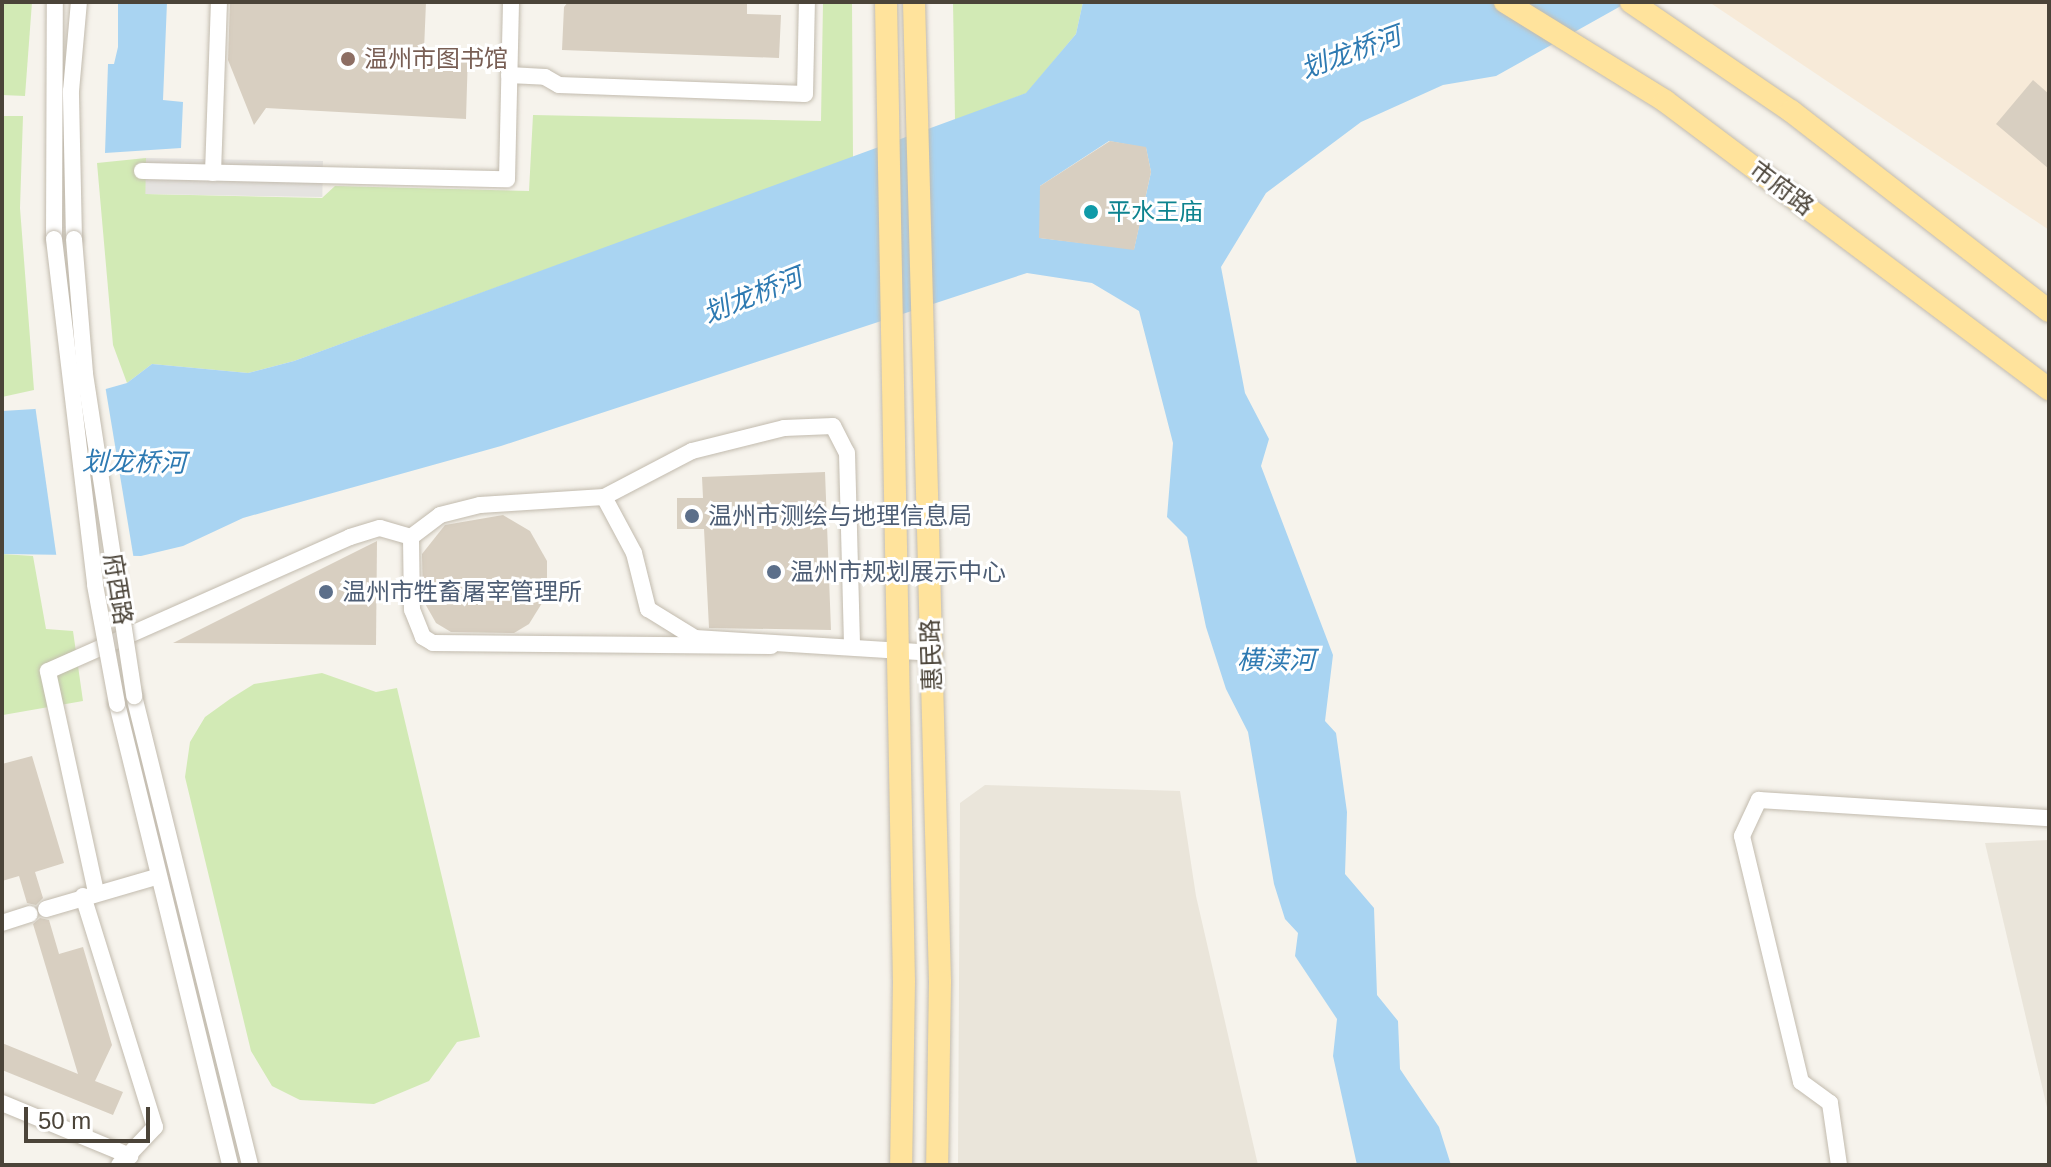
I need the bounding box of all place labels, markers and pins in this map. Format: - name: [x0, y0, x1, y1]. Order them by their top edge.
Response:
- place label: 温州市图书馆: [364, 45, 508, 73]
- marker: 温州市图书馆: [339, 50, 357, 68]
- place label: 平水王庙: [1107, 198, 1203, 226]
- marker: 平水王庙: [1082, 203, 1100, 221]
- place label: 温州市测绘与地理信息局: [708, 502, 972, 530]
- marker: 温州市测绘与地理信息局: [683, 507, 701, 525]
- place label: 温州市规划展示中心: [790, 558, 1006, 586]
- marker: 温州市规划展示中心: [765, 563, 783, 581]
- place label: 温州市牲畜屠宰管理所: [342, 578, 582, 606]
- marker: 温州市牲畜屠宰管理所: [317, 583, 335, 601]

